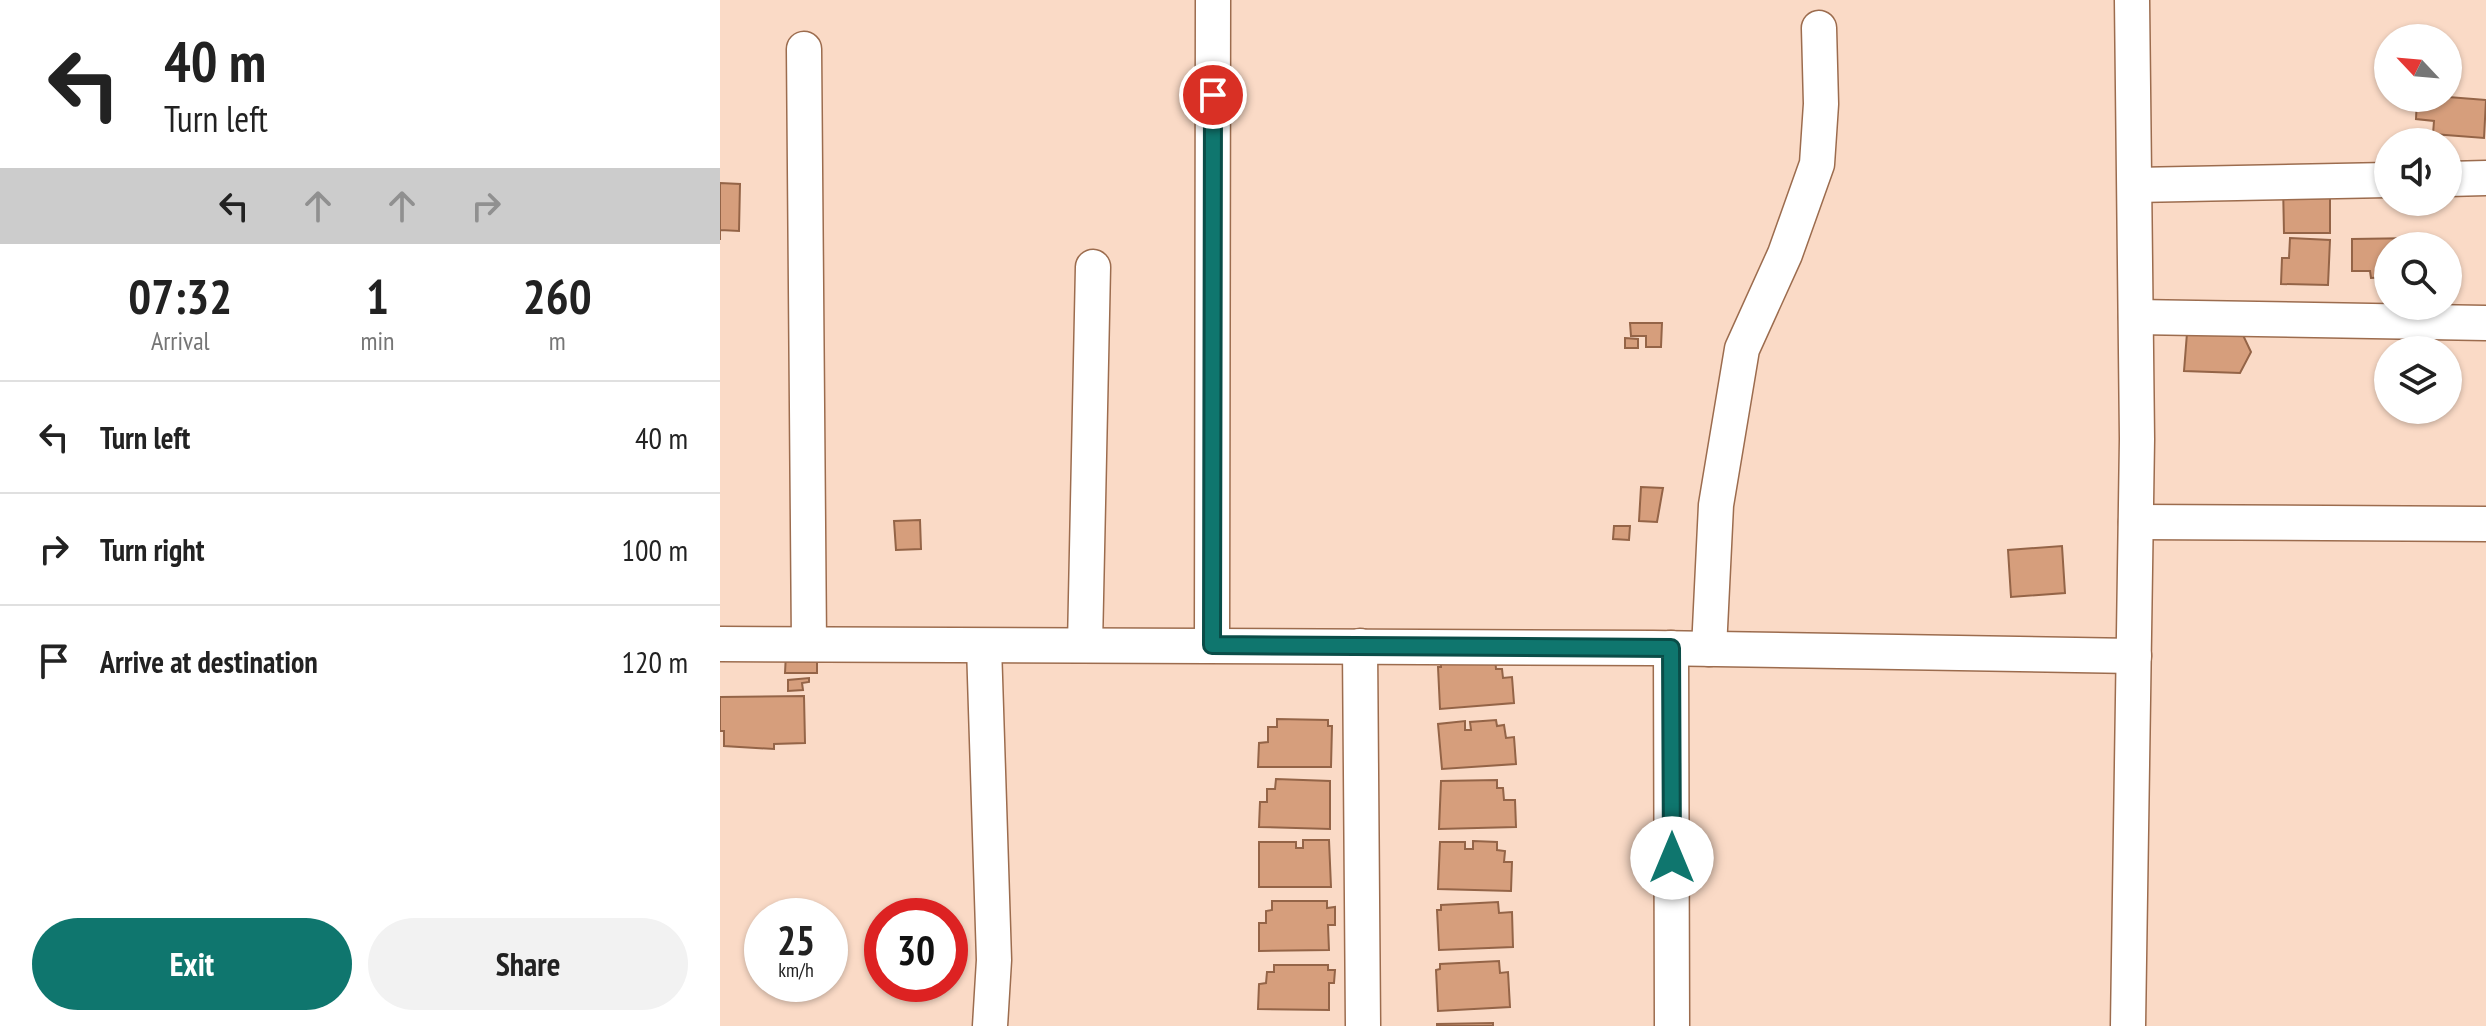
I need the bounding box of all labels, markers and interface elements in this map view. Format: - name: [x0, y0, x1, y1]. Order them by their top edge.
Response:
- north arrow: [2374, 24, 2462, 112]
- map controls: [2374, 24, 2462, 424]
- text: 40 m: [164, 25, 266, 97]
- icon: left: [32, 32, 136, 136]
- pin: [1179, 61, 1247, 129]
- icon: arrive: [1191, 73, 1235, 117]
- text: Turn left: [164, 95, 268, 142]
- button: sound: [2374, 128, 2462, 216]
- icon: left: [212, 184, 256, 228]
- icon: ahead: [296, 184, 340, 228]
- icon: ahead: [380, 184, 424, 228]
- icon: right: [464, 184, 508, 228]
- button: search: [2374, 232, 2462, 320]
- text: 07:32: [128, 265, 232, 327]
- text: 1: [366, 265, 389, 327]
- text: 260: [523, 265, 592, 327]
- text: Arrival: [151, 324, 210, 357]
- text: min: [360, 324, 394, 357]
- text: m: [549, 324, 566, 357]
- button: layers: [2374, 336, 2462, 424]
- icon: left: [32, 415, 76, 459]
- text: Turn left: [100, 418, 190, 457]
- text: 40 m: [635, 418, 688, 457]
- icon: right: [32, 527, 76, 571]
- text: Turn right: [100, 530, 204, 569]
- text: 100 m: [622, 530, 688, 569]
- icon: arrive: [32, 639, 76, 683]
- text: Arrive at destination: [100, 642, 318, 681]
- text: 120 m: [622, 642, 688, 681]
- position arrow: [1630, 816, 1714, 900]
- speed limit sign: 30: [864, 898, 968, 1002]
- text: 25: [777, 914, 815, 966]
- button: Exit: [32, 918, 352, 1010]
- button: Share: [368, 918, 688, 1010]
- text: km/h: [778, 957, 814, 983]

